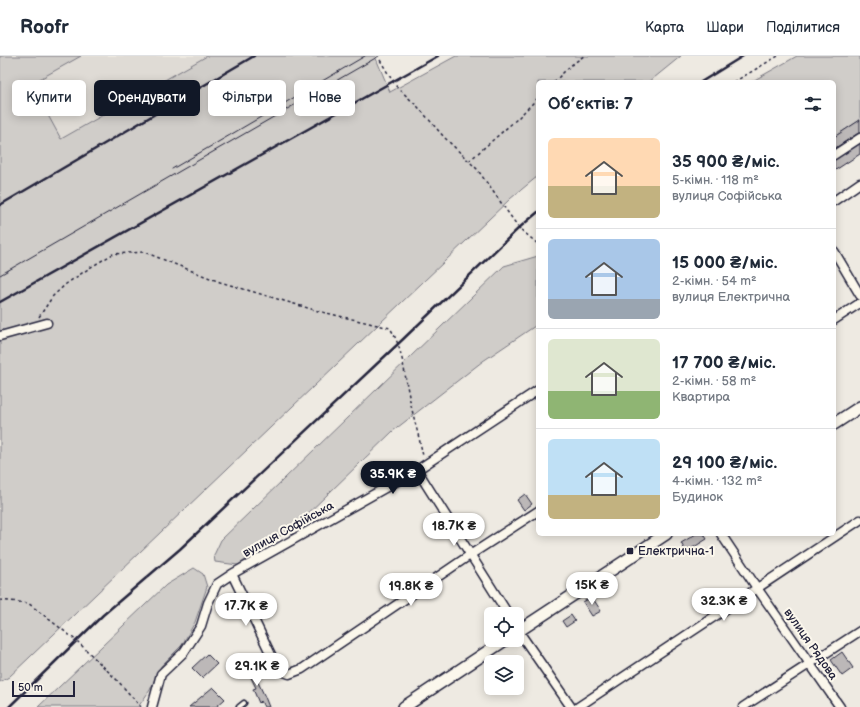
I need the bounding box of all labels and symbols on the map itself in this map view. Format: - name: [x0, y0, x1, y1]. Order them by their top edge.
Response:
- pin: 35.9K ₴: [356, 461, 430, 495]
- street label: вулиця Софійська: [240, 498, 336, 561]
- pin: 18.7K ₴: [417, 513, 491, 547]
- place label: Електрична-1: [638, 544, 714, 559]
- marker: Електрична-1: [625, 546, 635, 556]
- pin: 15K ₴: [564, 572, 620, 606]
- pin: 19.8K ₴: [374, 573, 448, 607]
- pin: 32.3K ₴: [687, 588, 761, 622]
- pin: 17.7K ₴: [209, 593, 283, 627]
- street label: вулиця Рядова: [781, 606, 841, 683]
- pin: 29.1K ₴: [220, 653, 294, 687]
- scale bar: [12, 679, 75, 698]

